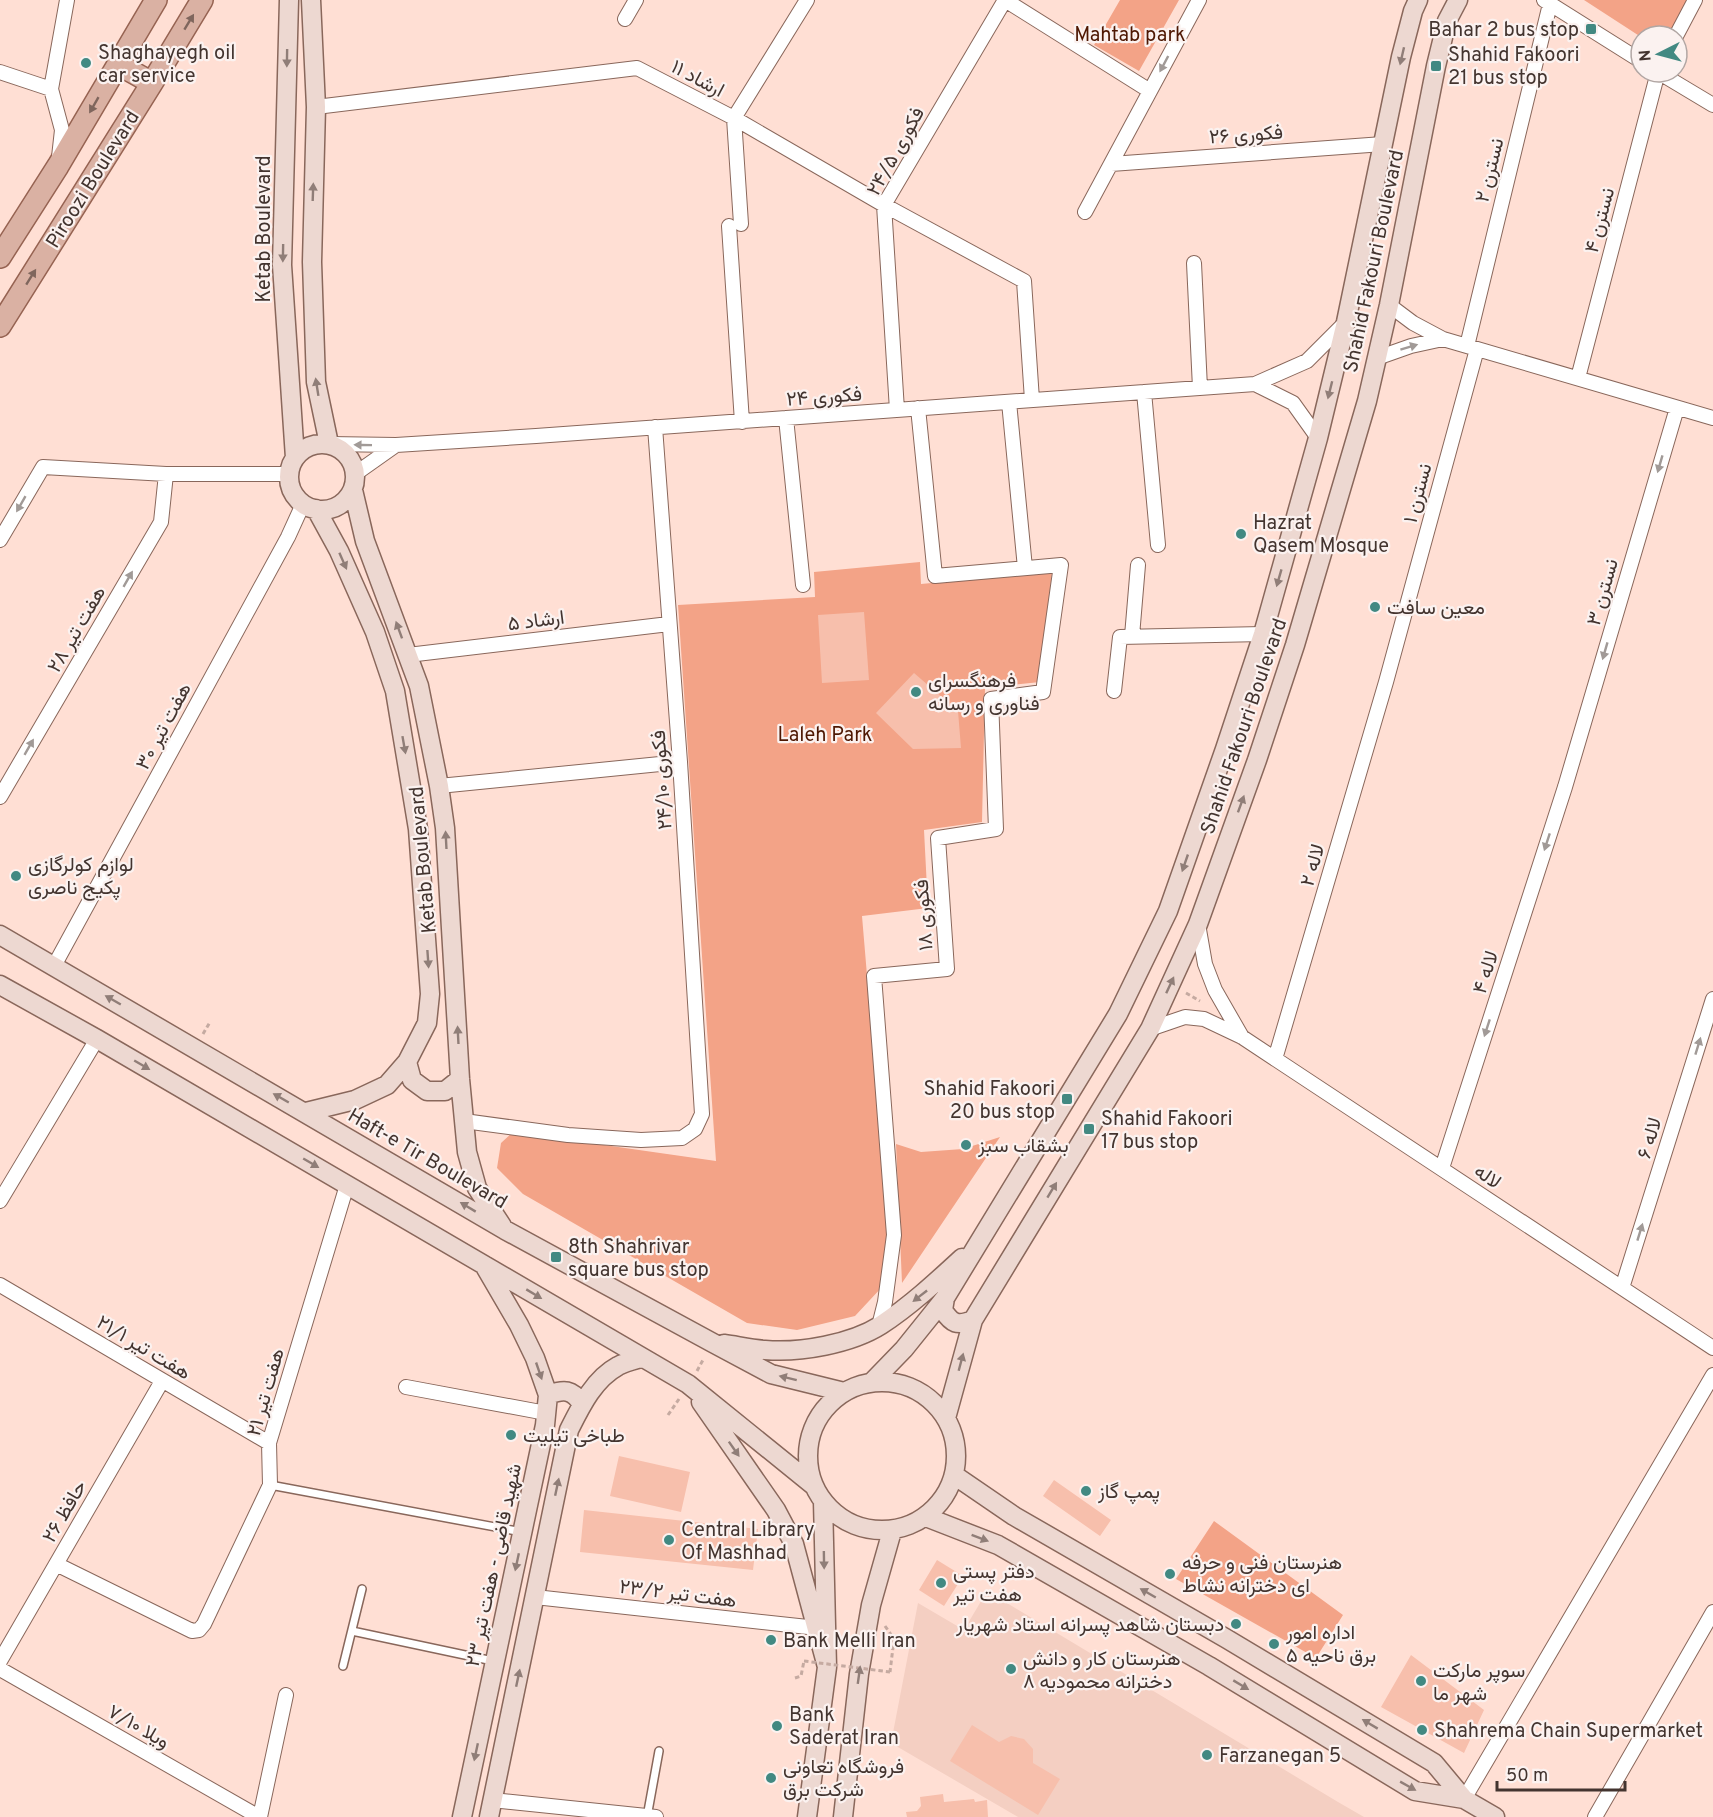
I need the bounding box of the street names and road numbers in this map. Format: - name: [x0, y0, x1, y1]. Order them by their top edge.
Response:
- street label: ارشاد ۱۱: [666, 55, 728, 105]
- street label: فکوری ۲۴/۵: [862, 103, 932, 201]
- street label: Piroozi Boulevard: [41, 106, 147, 254]
- street label: فکوری ۲۶: [1208, 120, 1284, 152]
- street label: نسترن ۲: [1470, 136, 1511, 205]
- street label: Shahid Fakouri Boulevard: [1339, 148, 1411, 375]
- street label: Ketab Boulevard: [252, 155, 278, 303]
- street label: نسترن ۴: [1580, 185, 1622, 256]
- street label: فکوری ۲۴: [785, 382, 863, 414]
- street label: نسترن ۱: [1398, 461, 1439, 526]
- street label: نسترن ۳: [1582, 556, 1626, 629]
- street label: هفت تیر ۲۸: [43, 582, 113, 678]
- street label: ارشاد ۵: [506, 606, 566, 638]
- street label: Shahid Fakouri Boulevard: [1196, 615, 1294, 838]
- street label: هفت تیر ۳۰: [131, 679, 199, 775]
- street label: فکوری ۲۴/۱۰: [647, 729, 679, 831]
- street label: Ketab Boulevard: [405, 785, 443, 934]
- street label: لاله ۲: [1296, 841, 1332, 890]
- street label: فکوری ١٨: [910, 878, 940, 951]
- street label: لاله ۴: [1468, 948, 1506, 997]
- street label: Haft-e Tir Boulevard: [343, 1104, 511, 1216]
- street label: لاله ۶: [1632, 1115, 1669, 1162]
- street label: لاله: [1468, 1159, 1506, 1196]
- street label: هفت تیر ۲۱/۱: [91, 1310, 195, 1387]
- street label: هفت تیر ۲۱: [242, 1346, 292, 1439]
- street label: شهید قاضی - هفت تیر ۲۳: [461, 1461, 529, 1669]
- street label: حافظ ۲۶: [37, 1476, 94, 1548]
- street label: هفت تیر ۲۳/۲: [618, 1575, 738, 1615]
- street label: ویلا ۷/۱۰: [102, 1700, 174, 1756]

